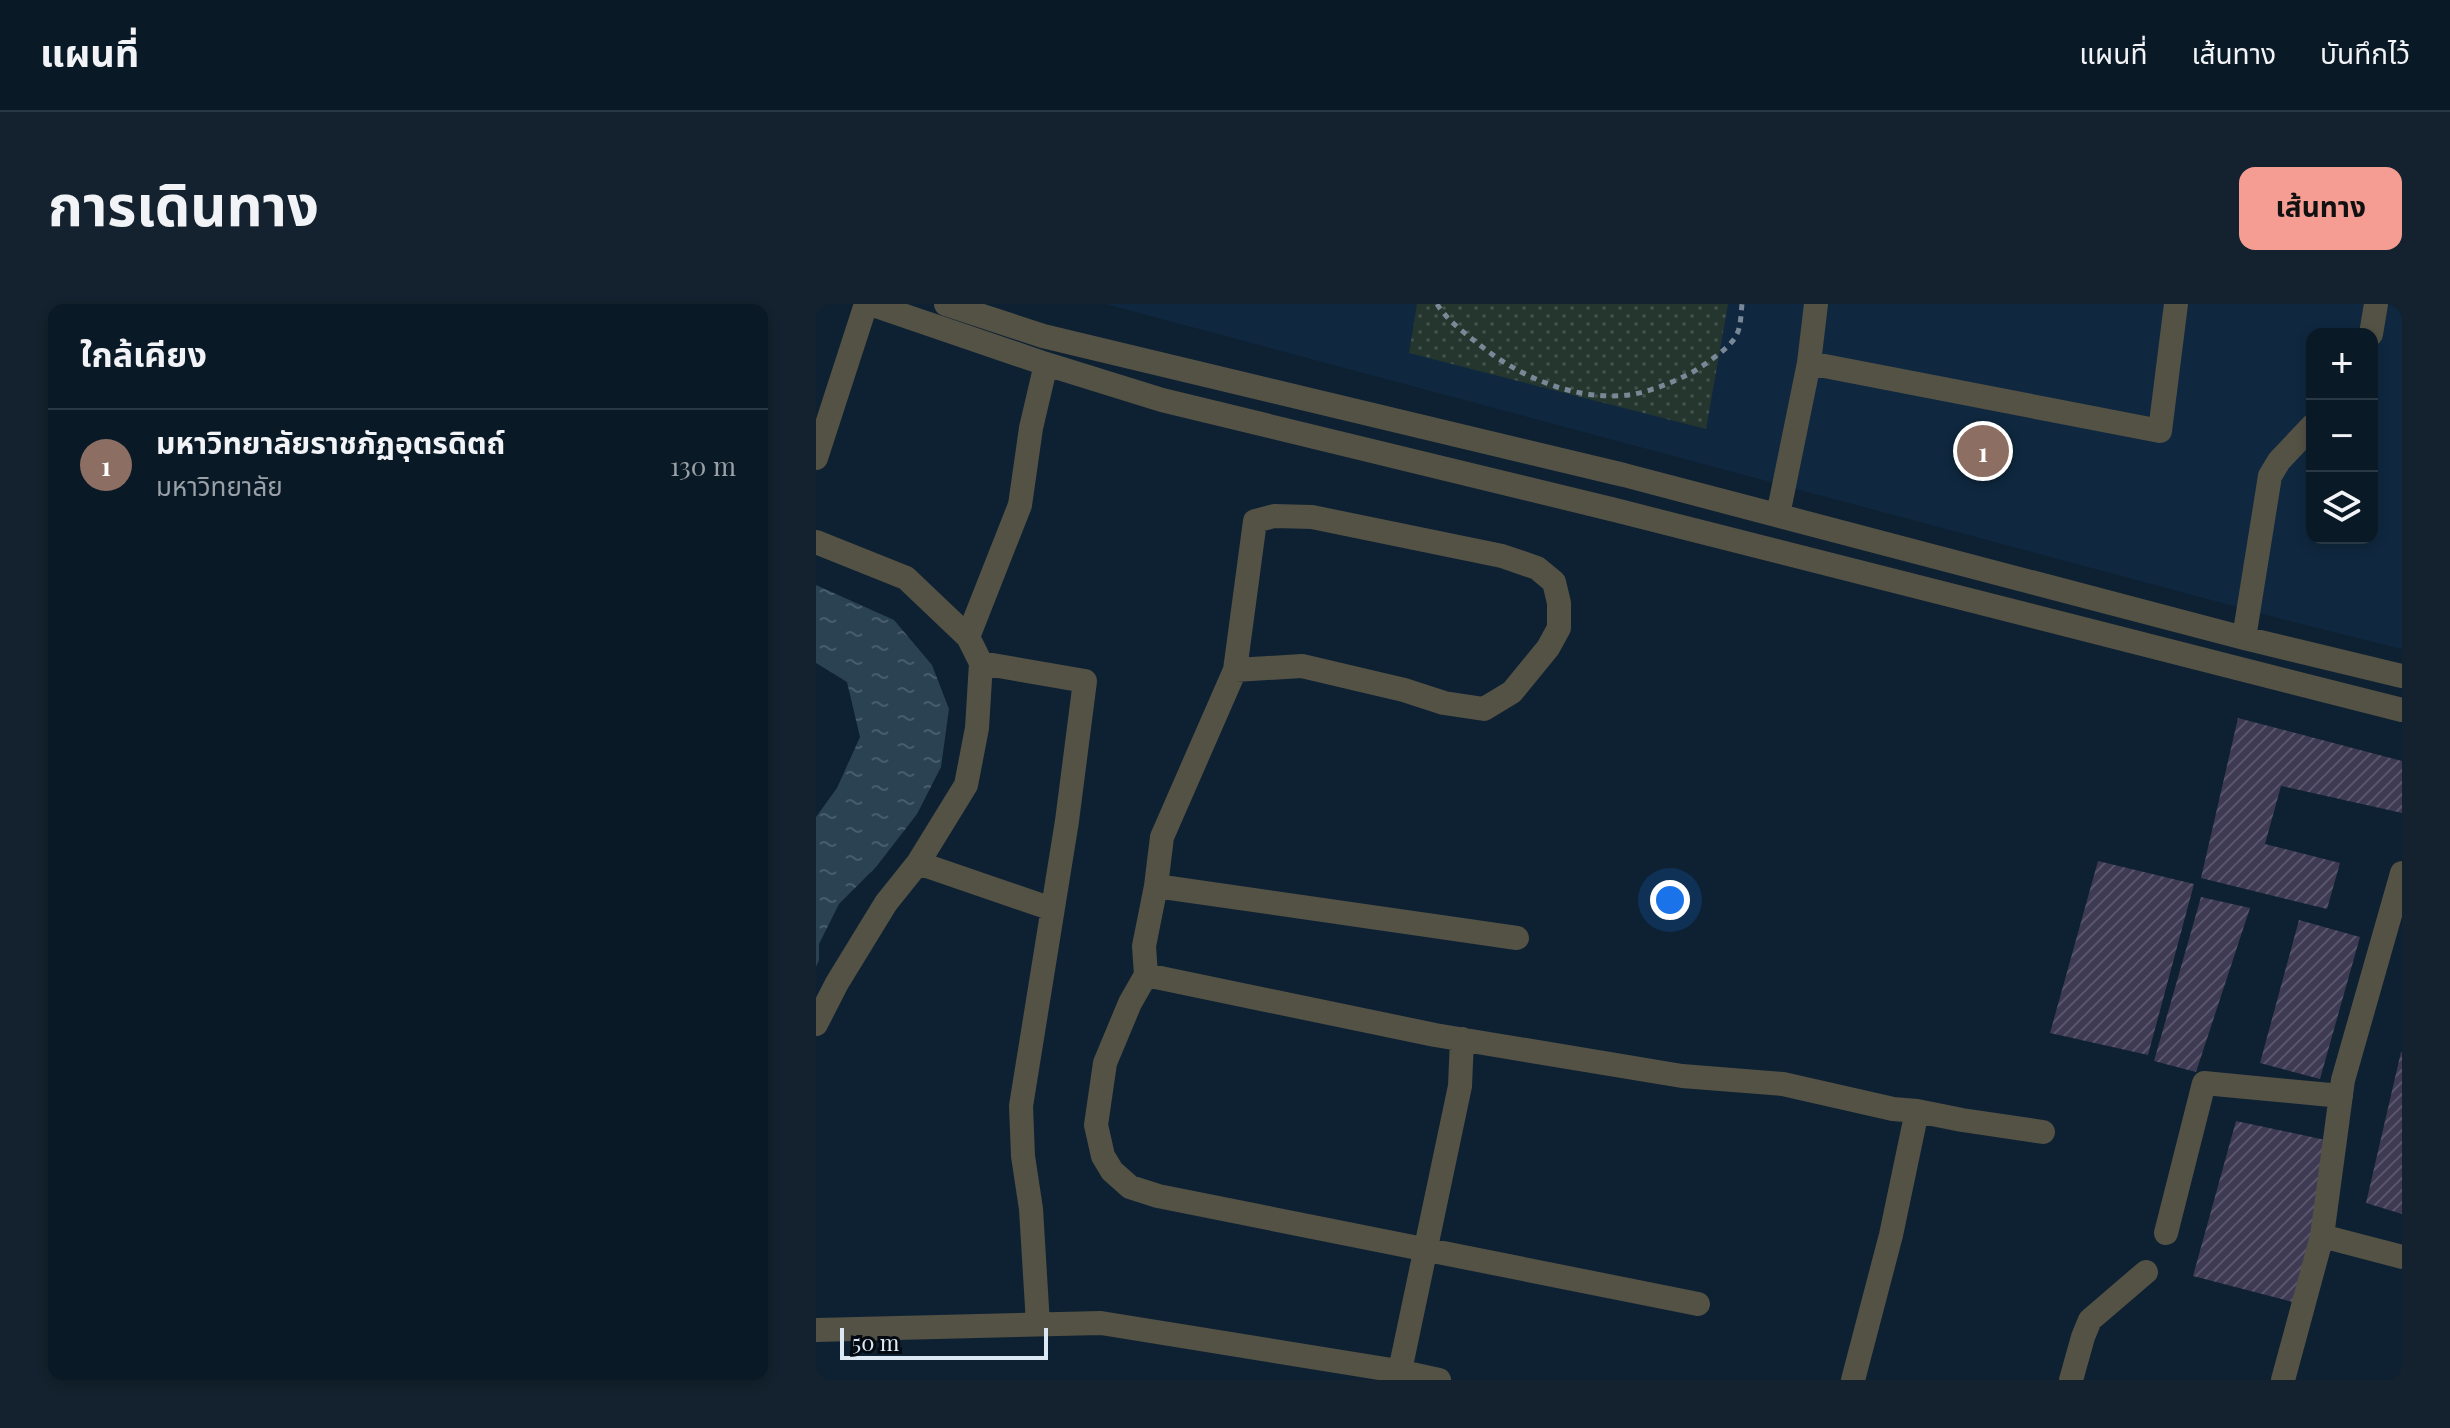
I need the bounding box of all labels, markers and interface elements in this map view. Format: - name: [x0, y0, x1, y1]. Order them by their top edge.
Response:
- text: แผนที่: [40, 26, 139, 77]
- text: แผนที่: [2079, 34, 2147, 71]
- text: เส้นทาง: [2191, 34, 2276, 71]
- text: บันทึกไว้: [2320, 34, 2410, 71]
- text: การเดินทาง: [48, 165, 319, 240]
- button: เส้นทาง: [2239, 167, 2402, 250]
- map controls: [2306, 328, 2378, 544]
- button: +: [2306, 328, 2378, 400]
- text: ใกล้เคียง: [80, 330, 207, 376]
- button: −: [2306, 400, 2378, 472]
- pin: 1: [1957, 421, 2009, 481]
- text: มหาวิทยาลัยราชภัฏอุตรดิตถ์: [156, 422, 505, 462]
- text: 1: [101, 448, 111, 483]
- text: 130 m: [670, 448, 736, 483]
- text: มหาวิทยาลัย: [156, 468, 283, 503]
- button: layers: [2306, 472, 2378, 544]
- your location: [1650, 880, 1690, 920]
- scale bar: [840, 1324, 1048, 1360]
- text: 50 m: [852, 1327, 899, 1357]

